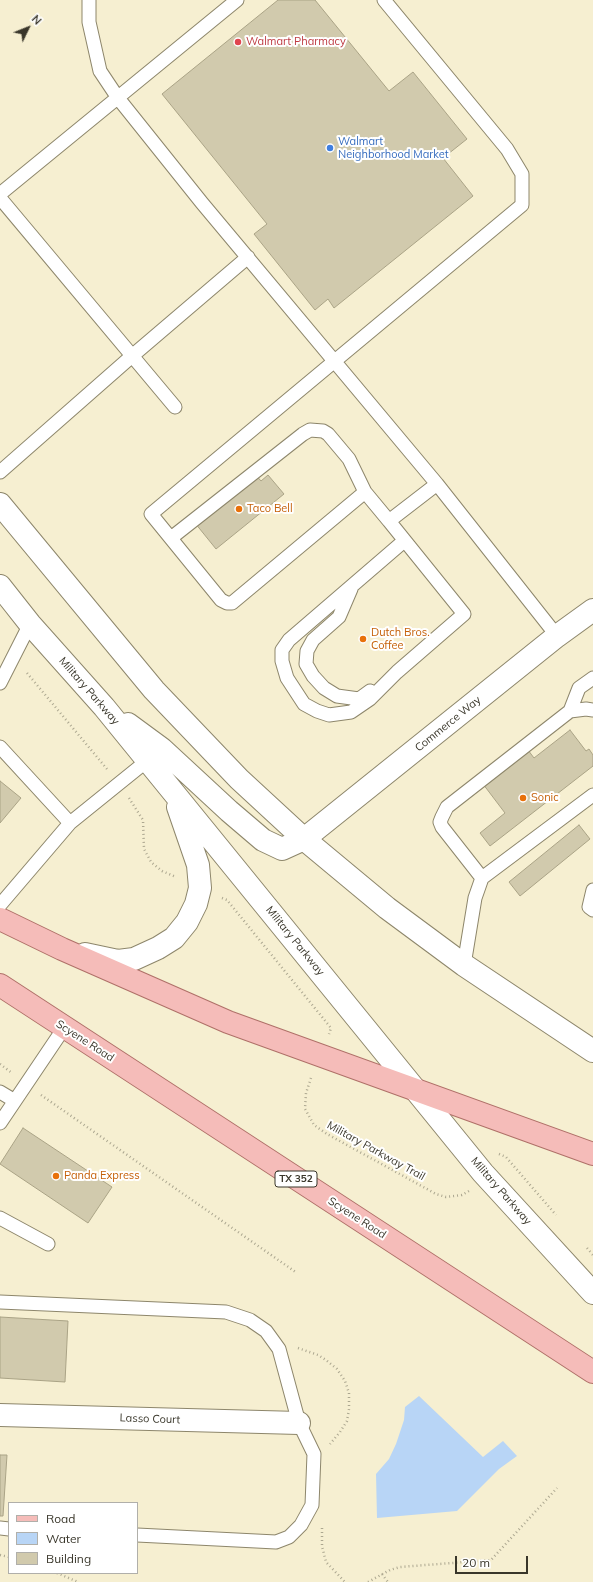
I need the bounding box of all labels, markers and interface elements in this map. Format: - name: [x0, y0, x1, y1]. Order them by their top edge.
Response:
- north arrow: [8, 8, 48, 48]
- text: N: [29, 12, 45, 28]
- place label: Walmart Pharmacy: [246, 35, 346, 49]
- marker: Walmart Pharmacy: [233, 37, 243, 47]
- place label: Walmart Neighborhood Market: [338, 135, 449, 161]
- marker: Walmart Neighborhood Market: [325, 143, 335, 153]
- place label: Taco Bell: [247, 502, 293, 516]
- marker: Taco Bell: [234, 504, 244, 514]
- place label: Dutch Bros. Coffee: [371, 626, 430, 652]
- marker: Dutch Bros. Coffee: [358, 634, 368, 644]
- street label: Military Parkway: [56, 654, 122, 728]
- street label: Commerce Way: [412, 693, 484, 755]
- place label: Sonic: [531, 791, 559, 805]
- marker: Sonic: [518, 793, 528, 803]
- street label: Military Parkway: [263, 904, 327, 978]
- street label: Scyene Road: [54, 1017, 116, 1065]
- street label: Military Parkway Trail: [325, 1119, 427, 1183]
- street label: Military Parkway: [468, 1154, 534, 1228]
- place label: Panda Express: [64, 1169, 140, 1183]
- marker: Panda Express: [51, 1171, 61, 1181]
- road number: TX 352: [275, 1171, 317, 1187]
- street label: Scyene Road: [326, 1194, 388, 1242]
- street label: Lasso Court: [120, 1411, 180, 1427]
- legend: [8, 1502, 138, 1574]
- text: Road: [46, 1511, 75, 1526]
- text: Water: [46, 1531, 81, 1546]
- scale bar: [457, 1548, 530, 1574]
- text: Building: [46, 1551, 91, 1566]
- text: 20 m: [462, 1555, 490, 1570]

